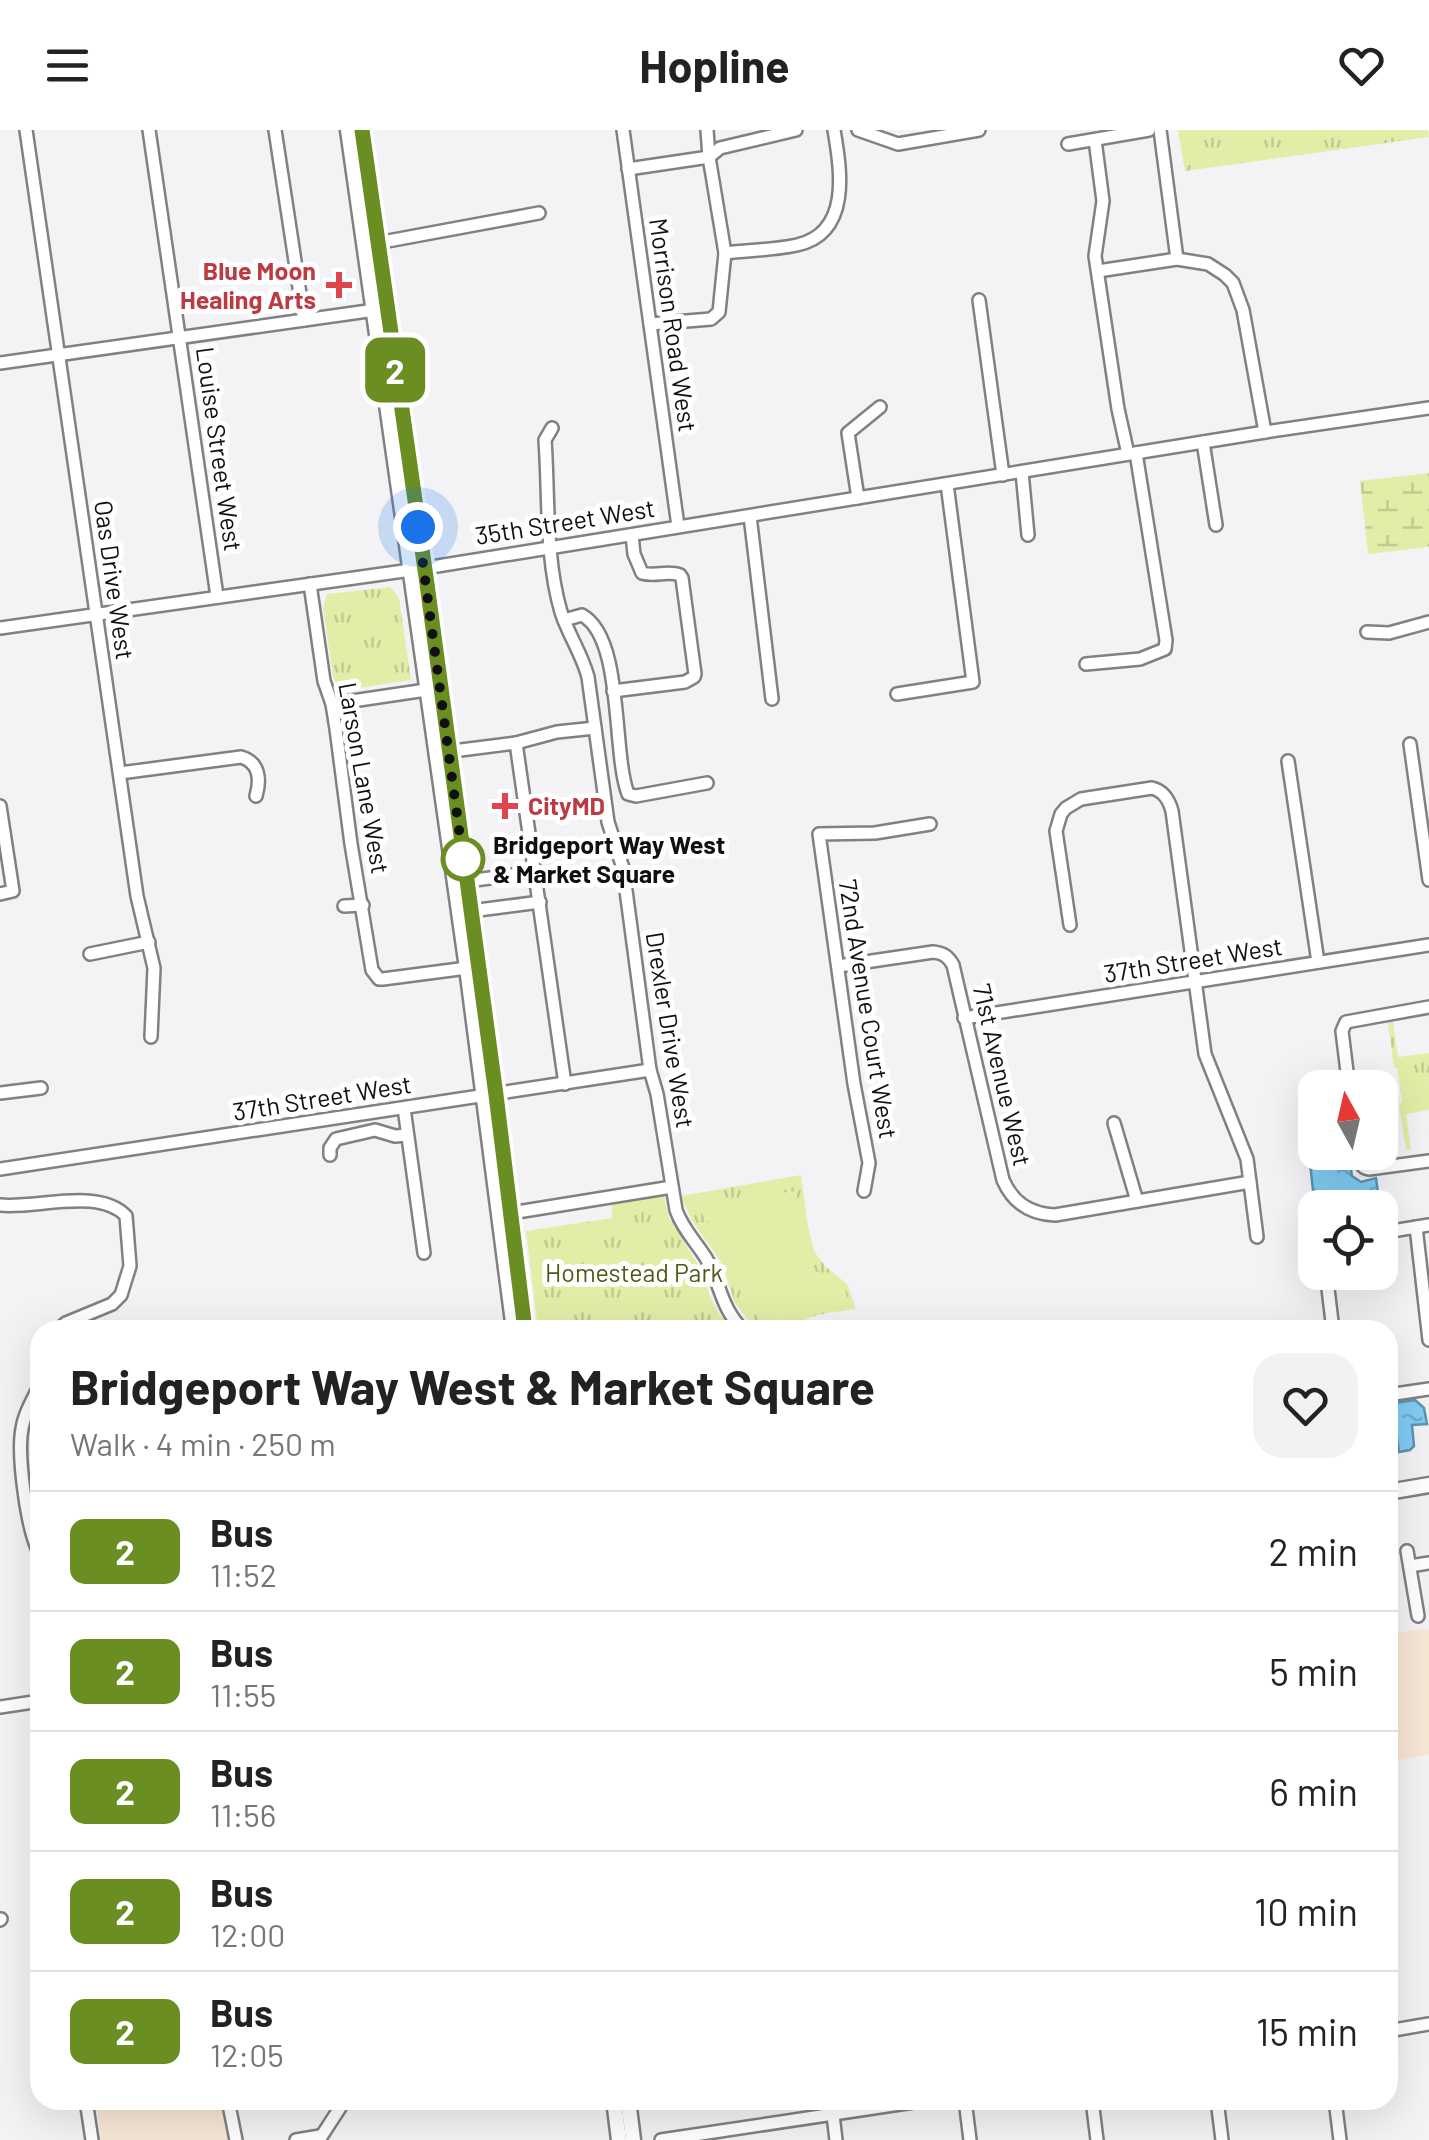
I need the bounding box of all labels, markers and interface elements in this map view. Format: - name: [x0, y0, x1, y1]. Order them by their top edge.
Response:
- icon: menu: [40, 38, 95, 93]
- text: Hopline: [639, 38, 790, 92]
- icon: heart: [1334, 38, 1389, 93]
- street label: Morrison Road West: [644, 216, 704, 434]
- place label: Blue Moon Healing Arts: [180, 255, 316, 314]
- marker: Blue Moon Healing Arts: [326, 272, 352, 298]
- line badge: 2: [362, 338, 428, 402]
- street label: Louise Street West: [191, 345, 249, 553]
- text: 2: [385, 349, 405, 391]
- street label: 35th Street West: [473, 492, 657, 550]
- street label: Oas Drive West: [89, 498, 141, 662]
- your location: [393, 502, 443, 552]
- street label: Larson Lane West: [333, 680, 397, 876]
- place label: CityMD: [528, 790, 605, 820]
- marker: CityMD: [492, 793, 518, 819]
- place label: Bridgeport Way West & Market Square: [493, 829, 725, 888]
- marker: Bridgeport Way West & Market Square: [442, 838, 484, 880]
- street label: 72nd Avenue Court West: [834, 877, 904, 1141]
- street label: Drexler Drive West: [641, 930, 701, 1130]
- street label: 37th Street West: [1101, 930, 1284, 988]
- street label: 71st Avenue West: [967, 981, 1039, 1169]
- street label: 37th Street West: [230, 1068, 413, 1126]
- north arrow: [1298, 1070, 1398, 1170]
- map controls: [1298, 1070, 1398, 1290]
- button: locate: [1298, 1190, 1398, 1290]
- park label: Homestead Park: [545, 1257, 723, 1287]
- button: heart: [1253, 1353, 1358, 1458]
- text: Bridgeport Way West & Market Square: [70, 1357, 875, 1415]
- text: Walk · 4 min · 250 m: [70, 1424, 336, 1462]
- text: Bus: [210, 1509, 273, 1555]
- text: 2 min: [1268, 1528, 1358, 1574]
- text: 2: [115, 1530, 135, 1572]
- text: 11:52: [210, 1555, 277, 1593]
- text: Bus: [210, 1629, 273, 1675]
- text: 5 min: [1269, 1648, 1358, 1694]
- text: 2: [115, 1650, 135, 1692]
- text: 11:55: [210, 1675, 276, 1713]
- text: Bus: [210, 1749, 273, 1795]
- text: 6 min: [1269, 1768, 1358, 1814]
- text: 2: [115, 1770, 135, 1812]
- text: 11:56: [210, 1795, 276, 1833]
- text: Bus: [210, 1869, 273, 1915]
- text: 10 min: [1254, 1888, 1358, 1934]
- text: 2: [115, 1890, 135, 1932]
- text: 12:00: [210, 1915, 285, 1953]
- text: Bus: [210, 1989, 273, 2035]
- text: 15 min: [1256, 2008, 1358, 2054]
- text: 2: [115, 2010, 135, 2052]
- text: 12:05: [210, 2035, 284, 2073]

